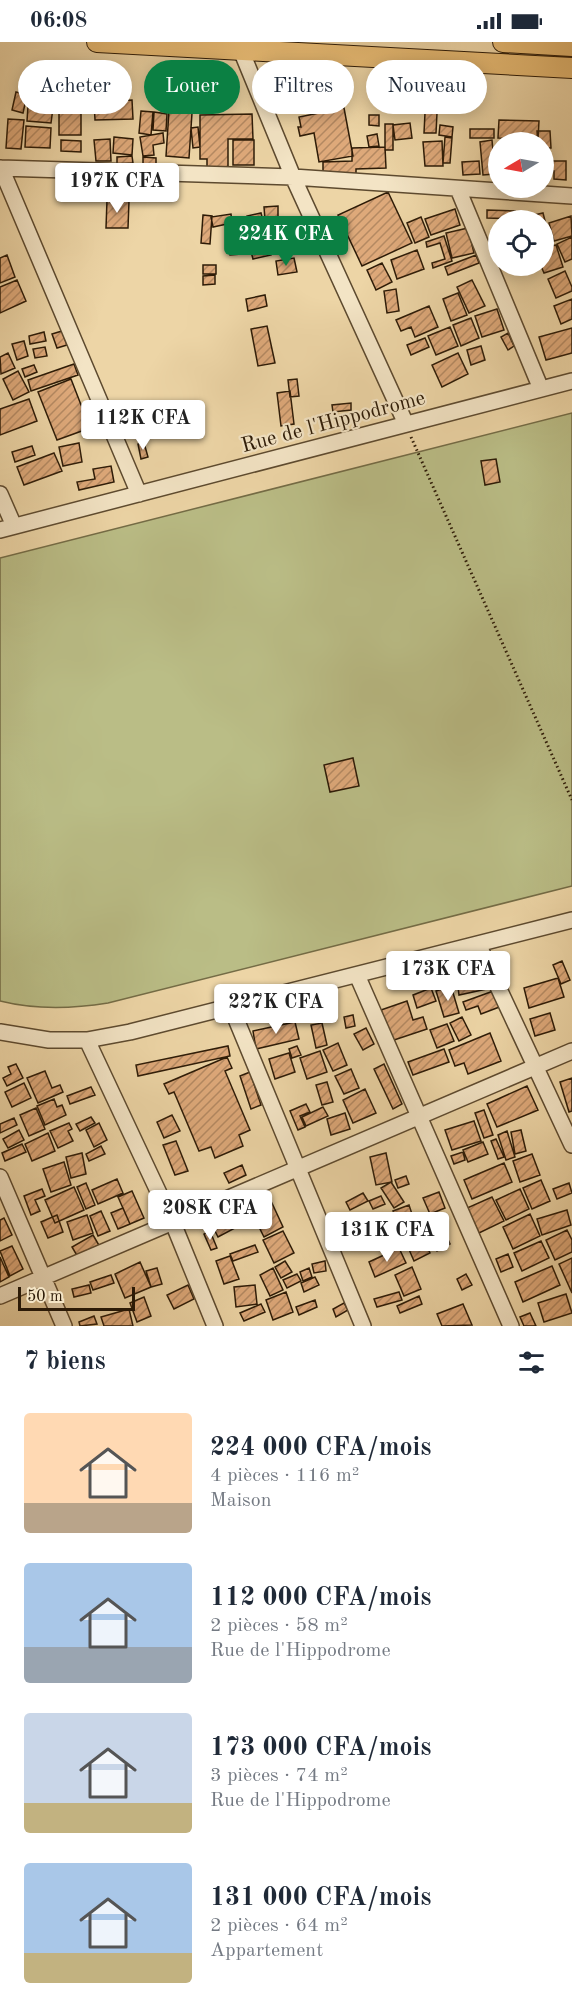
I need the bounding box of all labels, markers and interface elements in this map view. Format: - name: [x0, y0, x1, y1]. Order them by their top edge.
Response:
- text: 06:08: [30, 10, 87, 32]
- chip: Acheter: [18, 60, 132, 114]
- chip: Louer: [144, 60, 240, 114]
- chip: Filtres: [252, 60, 354, 114]
- chip: Nouveau: [366, 60, 487, 114]
- north arrow: [488, 132, 554, 198]
- map controls: [488, 132, 554, 276]
- pin: 197K CFA: [55, 163, 179, 214]
- text: 197K CFA: [69, 172, 165, 192]
- button: locate: [488, 210, 554, 276]
- pin: 224K CFA: [224, 216, 348, 267]
- text: 224K CFA: [238, 225, 334, 245]
- street label: Rue de l'Hippodrome: [239, 388, 428, 457]
- pin: 112K CFA: [81, 400, 205, 451]
- text: 112K CFA: [95, 409, 191, 429]
- pin: 173K CFA: [386, 951, 510, 1002]
- text: 173K CFA: [400, 960, 496, 980]
- pin: 227K CFA: [214, 984, 338, 1035]
- text: 227K CFA: [228, 993, 324, 1013]
- pin: 208K CFA: [148, 1190, 272, 1241]
- text: 208K CFA: [162, 1199, 258, 1219]
- pin: 131K CFA: [325, 1212, 449, 1263]
- text: 131K CFA: [339, 1221, 435, 1241]
- scale bar: [18, 1284, 135, 1312]
- text: 50 m: [27, 1289, 63, 1305]
- icon: filters: [515, 1346, 548, 1379]
- text: 7 biens: [24, 1349, 106, 1375]
- text: 224 000 CFA/mois: [210, 1435, 431, 1461]
- icon: home: [72, 1437, 144, 1509]
- text: 4 pièces · 116 m²: [210, 1466, 359, 1486]
- text: Maison: [210, 1491, 271, 1511]
- text: 112 000 CFA/mois: [210, 1585, 431, 1611]
- icon: home: [72, 1587, 144, 1659]
- text: 2 pièces · 58 m²: [210, 1616, 348, 1636]
- text: Rue de l'Hippodrome: [210, 1641, 391, 1661]
- text: 173 000 CFA/mois: [210, 1735, 431, 1761]
- icon: home: [72, 1737, 144, 1809]
- text: 3 pièces · 74 m²: [210, 1766, 348, 1786]
- text: Rue de l'Hippodrome: [210, 1791, 391, 1811]
- text: 131 000 CFA/mois: [210, 1885, 431, 1911]
- icon: home: [72, 1887, 144, 1959]
- text: 2 pièces · 64 m²: [210, 1916, 348, 1936]
- text: Appartement: [210, 1941, 323, 1961]

